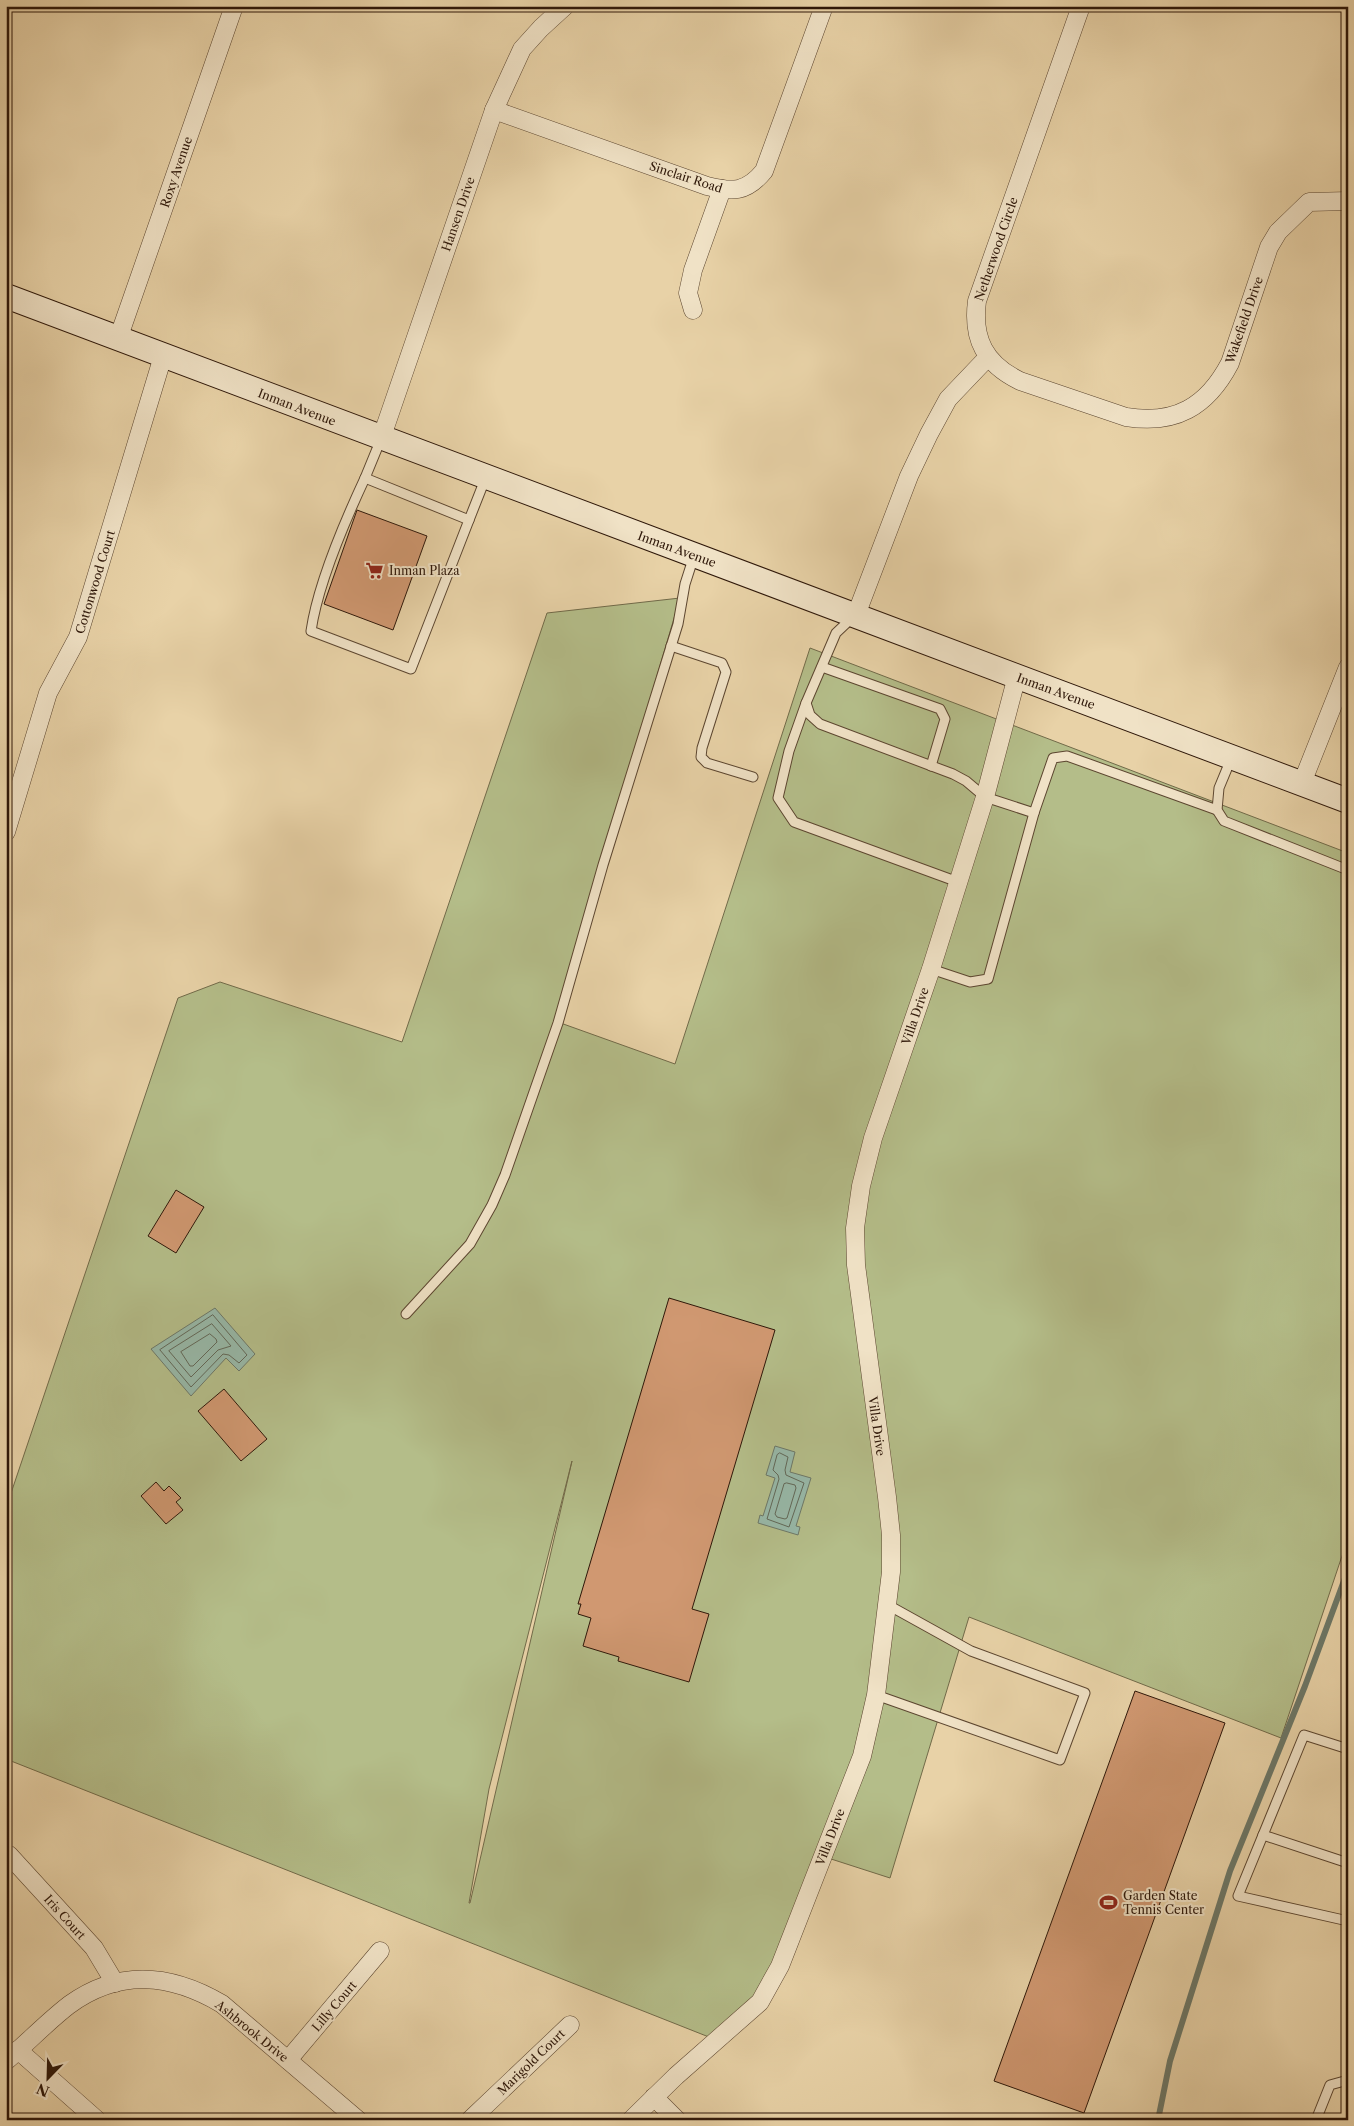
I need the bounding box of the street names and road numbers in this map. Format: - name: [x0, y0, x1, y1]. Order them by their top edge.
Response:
- street label: Roxy Avenue: [157, 134, 195, 210]
- street label: Sinclair Road: [648, 158, 725, 196]
- street label: Hansen Drive: [438, 174, 478, 253]
- street label: Netherwood Circle: [971, 195, 1021, 303]
- street label: Wakefield Drive: [1222, 274, 1266, 366]
- street label: Inman Avenue: [256, 385, 338, 429]
- street label: Cottonwood Court: [72, 528, 118, 636]
- street label: Inman Avenue: [636, 528, 719, 570]
- street label: Inman Avenue: [1015, 670, 1098, 712]
- street label: Villa Drive: [898, 985, 932, 1048]
- street label: Villa Drive: [865, 1394, 889, 1457]
- street label: Villa Drive: [812, 1806, 848, 1869]
- street label: Iris Court: [41, 1892, 89, 1943]
- street label: Lilly Court: [309, 1977, 360, 2034]
- street label: Ashbrook Drive: [212, 1996, 292, 2065]
- street label: Marigold Court: [494, 2025, 568, 2098]

